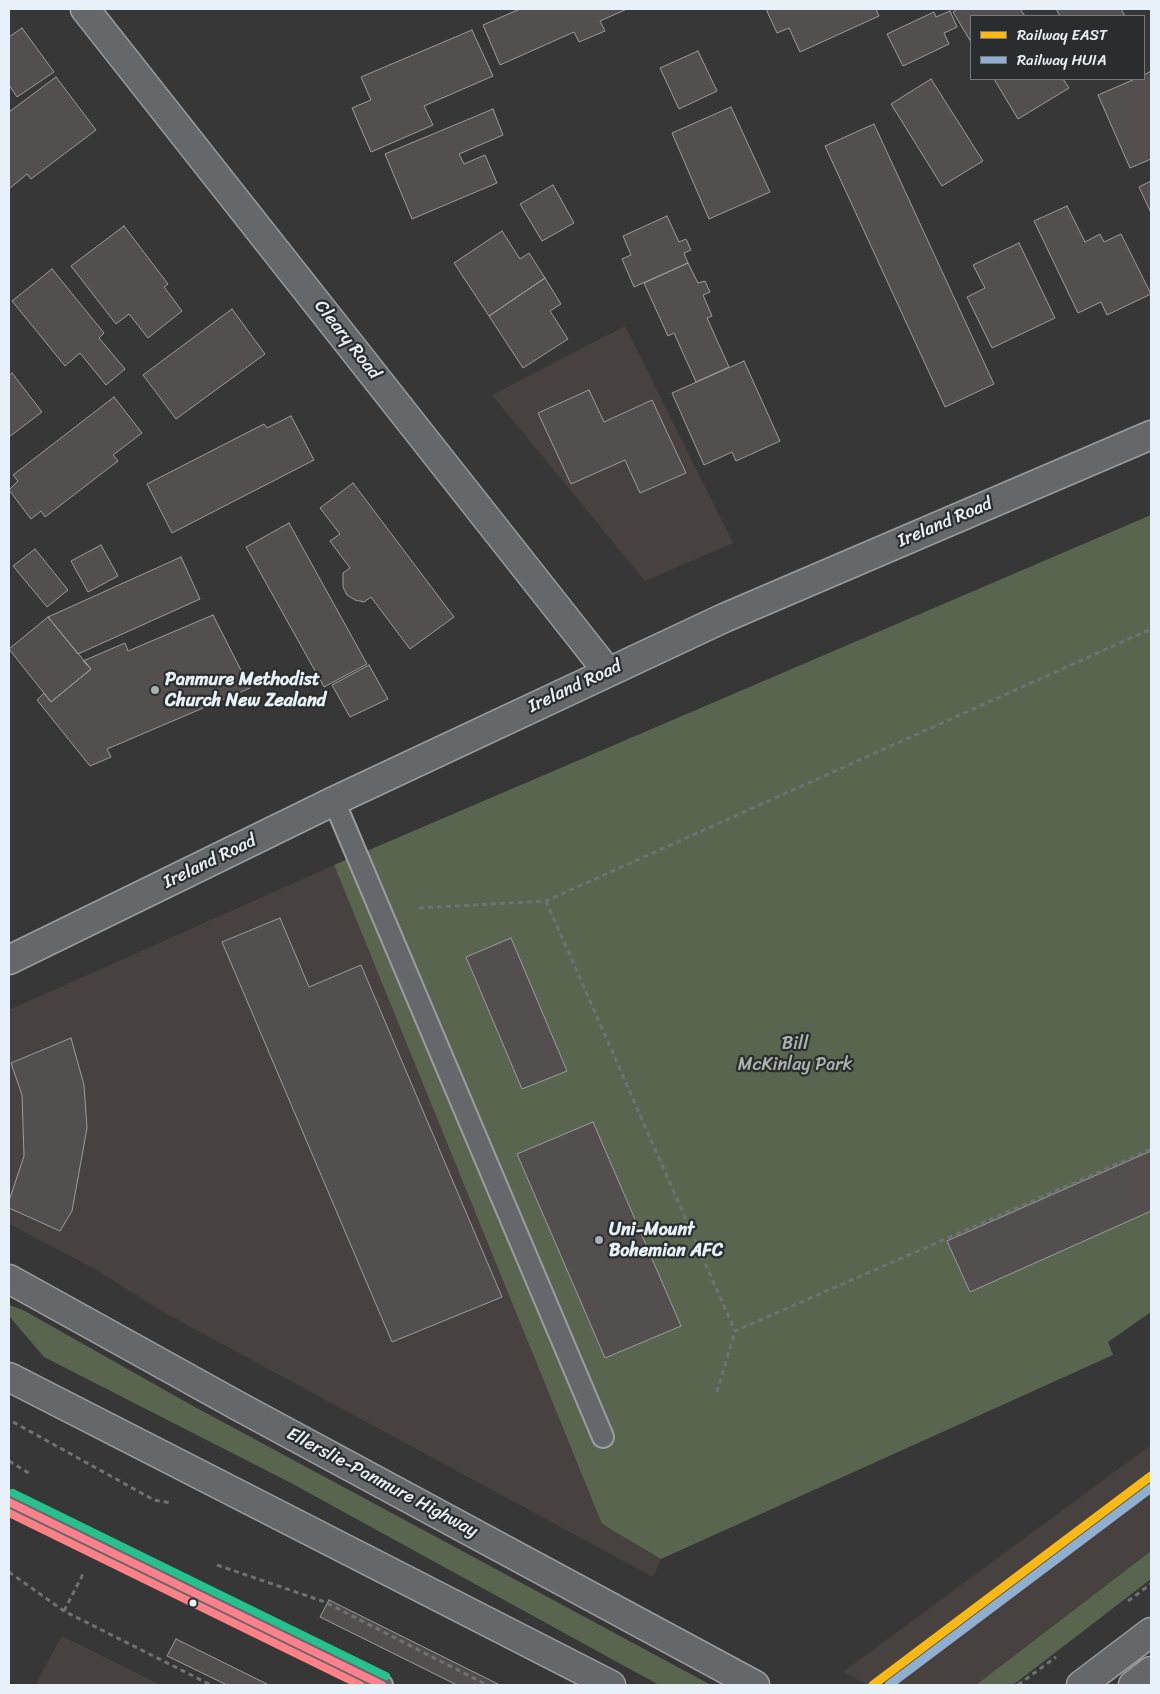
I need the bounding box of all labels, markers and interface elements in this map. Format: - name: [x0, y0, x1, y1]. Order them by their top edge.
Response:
- legend: [970, 15, 1145, 80]
- text: Railway EAST: [1017, 22, 1107, 48]
- text: Railway HUIA: [1017, 47, 1106, 73]
- street label: Cleary Road: [309, 296, 385, 384]
- street label: Ireland Road: [895, 493, 995, 553]
- street label: Ireland Road: [525, 656, 625, 718]
- place label: Panmure Methodist Church New Zealand: [165, 669, 326, 712]
- marker: Panmure Methodist Church New Zealand: [149, 684, 161, 696]
- street label: Ireland Road: [160, 830, 260, 894]
- park label: Bill McKinlay Park: [738, 1033, 852, 1076]
- place label: Uni-Mount Bohemian AFC: [609, 1219, 723, 1262]
- marker: Uni-Mount Bohemian AFC: [593, 1234, 605, 1246]
- street label: Ellerslie-Panmure Highway: [283, 1423, 481, 1543]
- unlabelled marker: [188, 1598, 198, 1608]

